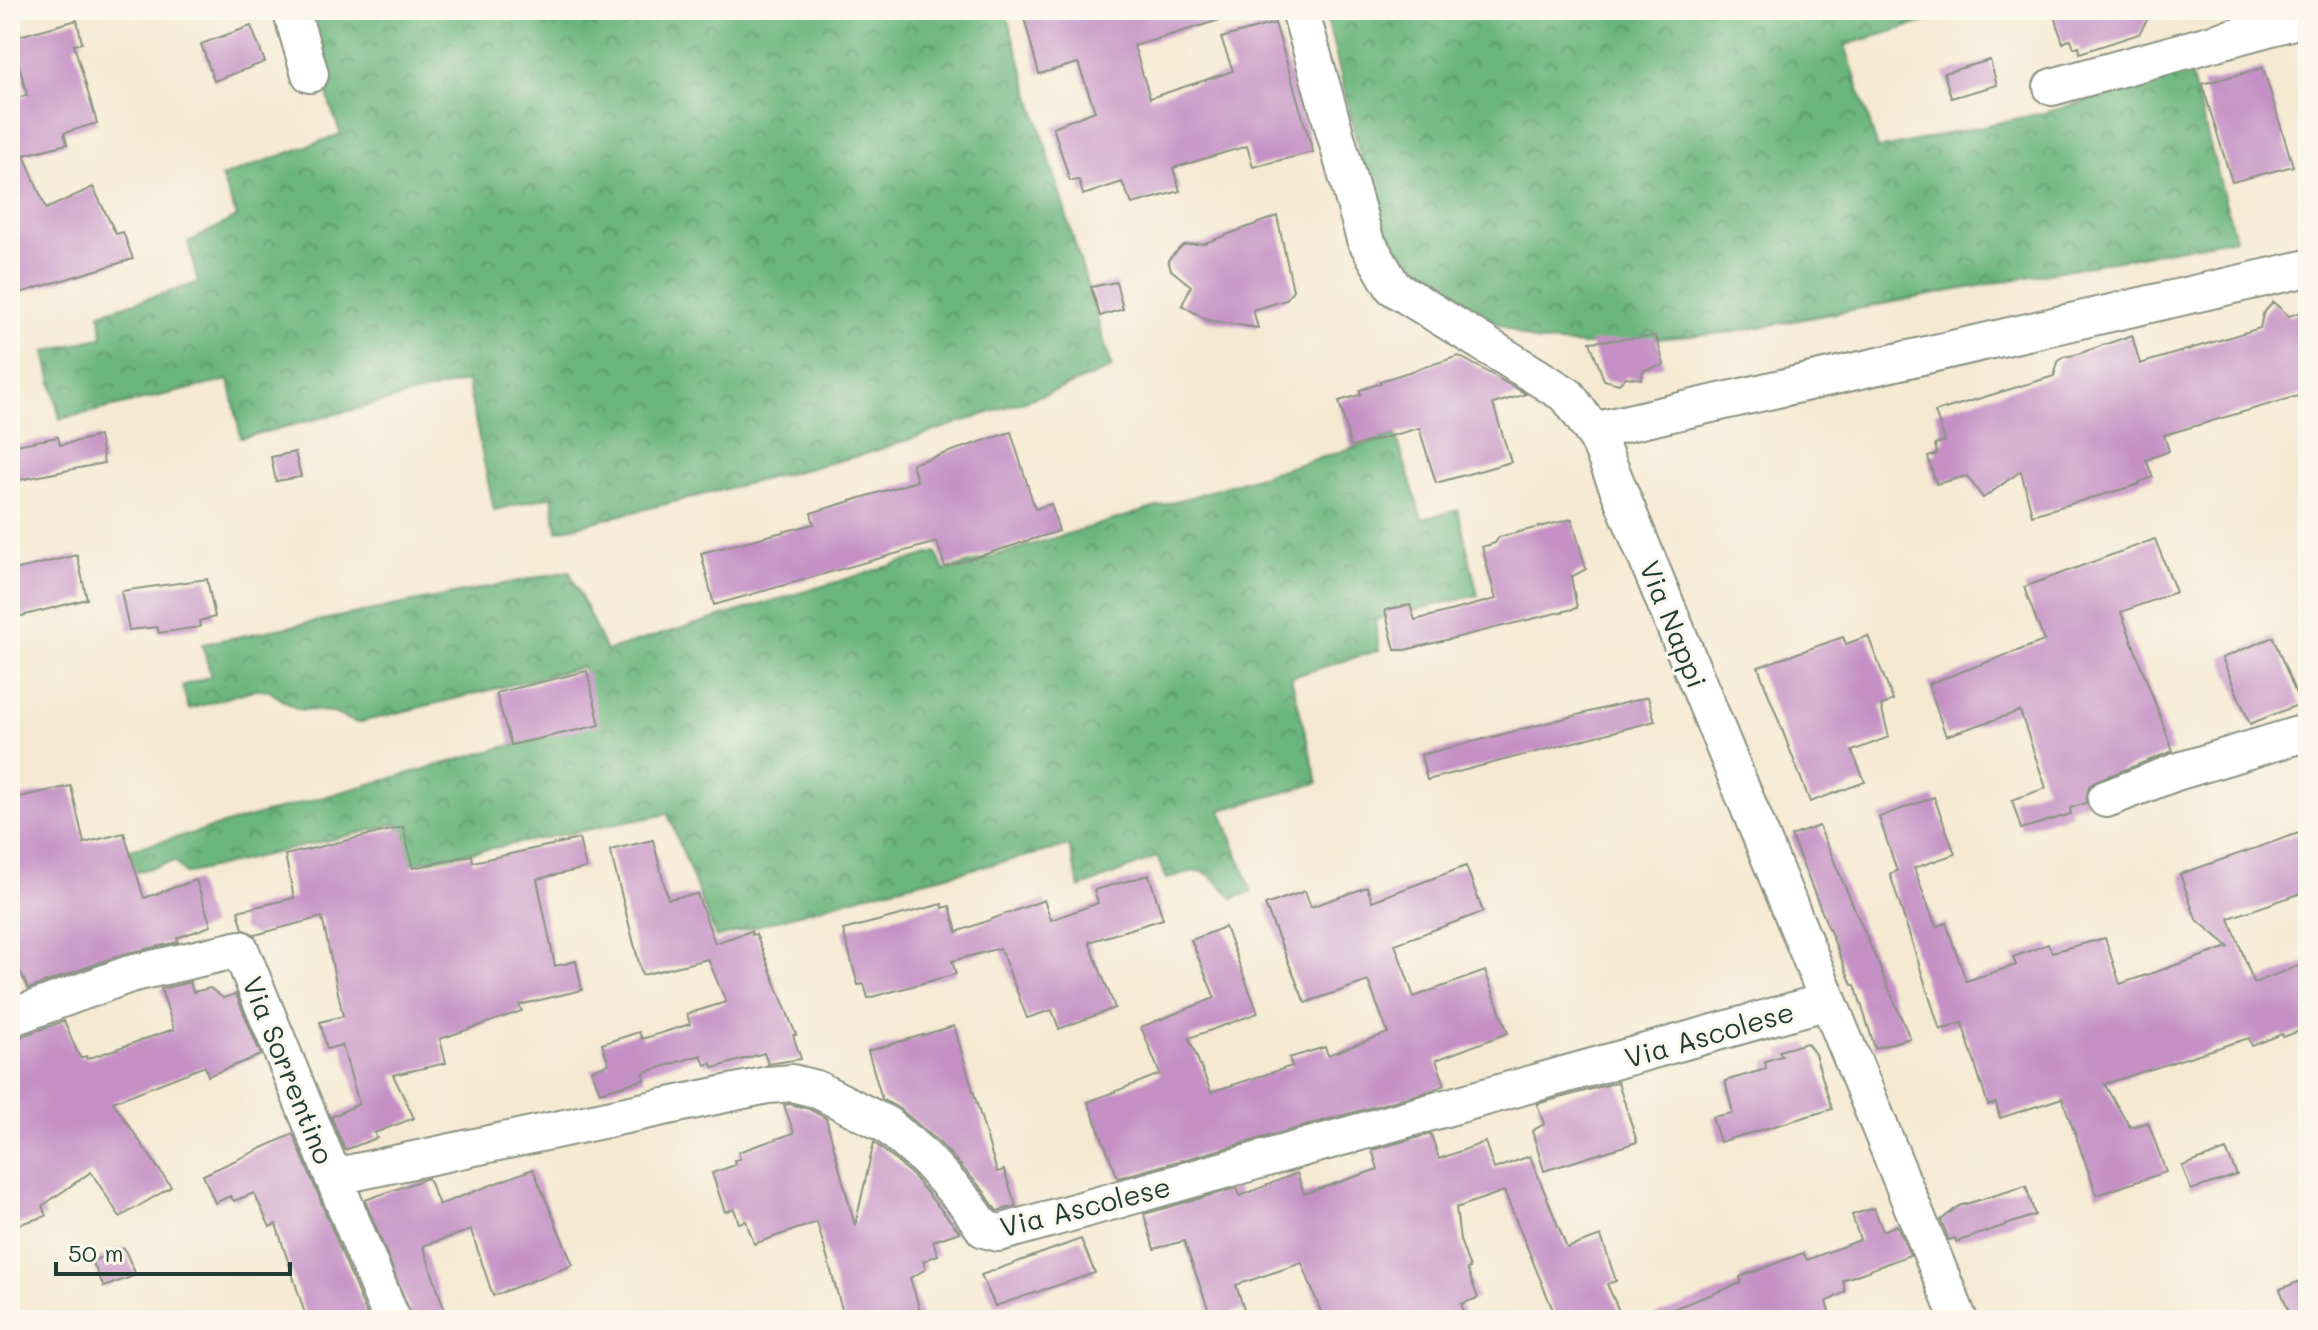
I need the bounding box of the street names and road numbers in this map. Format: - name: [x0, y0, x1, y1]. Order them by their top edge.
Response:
- street label: Via Nappi: [1632, 555, 1716, 693]
- street label: Via Sorrentino: [235, 971, 343, 1169]
- street label: Via Ascolese: [1620, 993, 1798, 1075]
- street label: Via Ascolese: [996, 1167, 1174, 1245]

